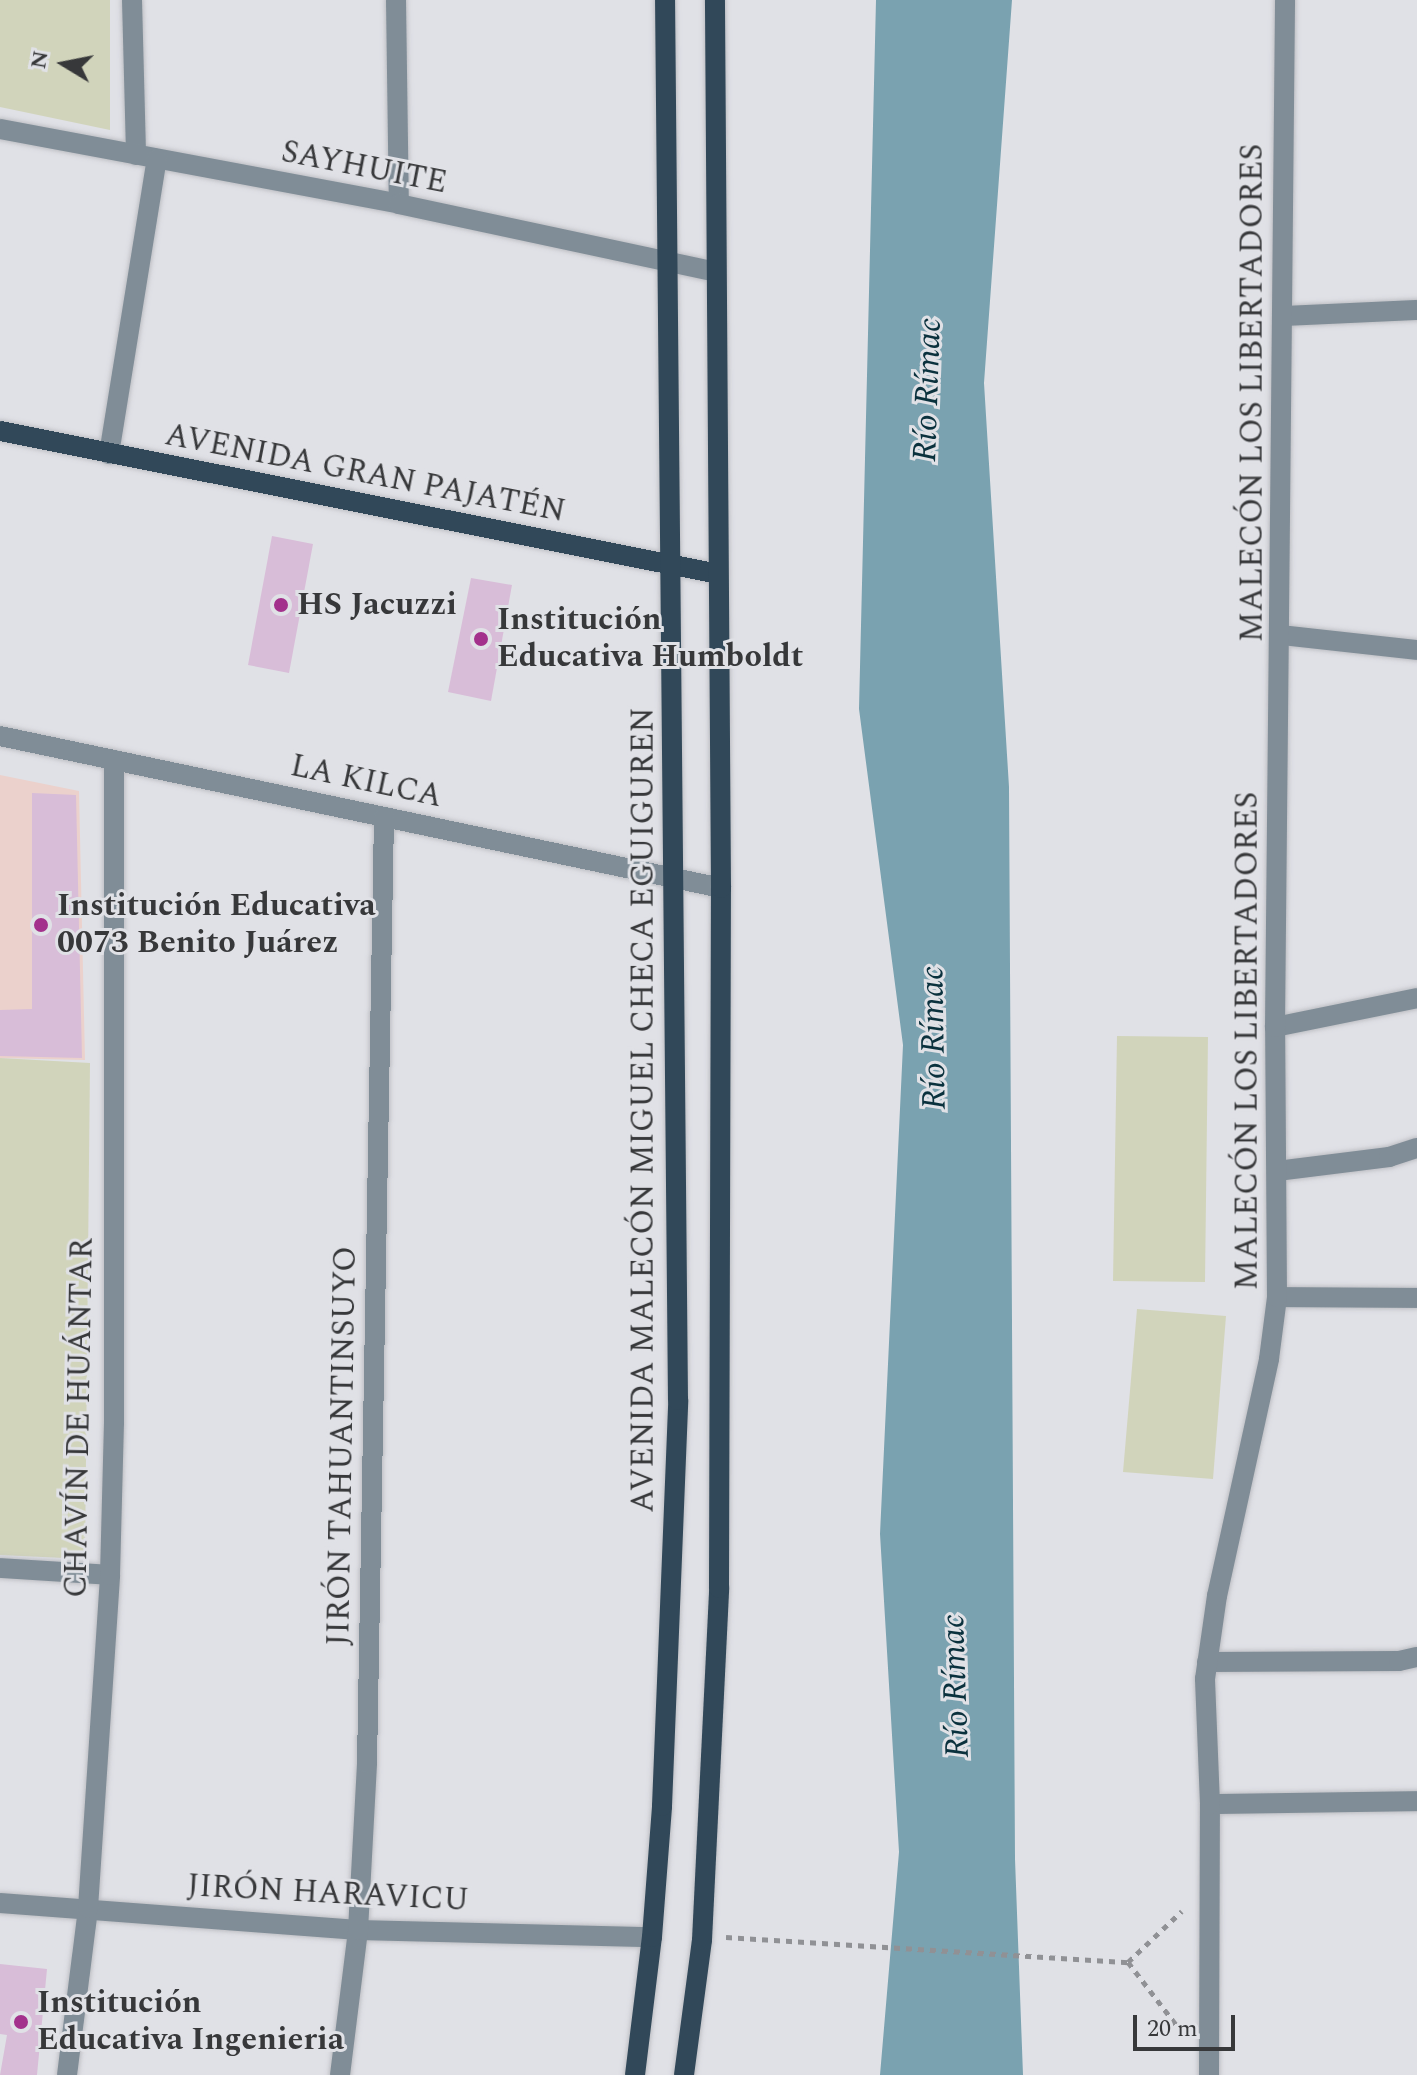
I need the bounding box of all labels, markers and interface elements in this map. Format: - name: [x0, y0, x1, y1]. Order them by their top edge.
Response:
- north arrow: [24, 24, 104, 104]
- text: N: [22, 48, 58, 71]
- street label: SAYHUITE: [278, 133, 450, 203]
- street label: MALECÓN LOS LIBERTADORES: [1234, 144, 1272, 642]
- water label: Río Rímac: [905, 317, 951, 463]
- street label: AVENIDA GRAN PAJATÉN: [162, 416, 568, 532]
- place label: HS Jacuzzi: [297, 586, 457, 624]
- marker: HS Jacuzzi: [272, 596, 290, 614]
- place label: Institución Educativa Humboldt: [497, 602, 803, 677]
- marker: Institución Educativa Humboldt: [472, 630, 490, 648]
- street label: AVENIDA MALECÓN MIGUEL CHECA EGUIGUREN: [625, 707, 663, 1513]
- street label: LA KILCA: [287, 747, 445, 817]
- street label: MALECÓN LOS LIBERTADORES: [1229, 792, 1267, 1290]
- place label: Institución Educativa 0073 Benito Juárez: [57, 888, 376, 963]
- marker: Institución Educativa 0073 Benito Juárez: [32, 916, 50, 934]
- water label: Río Rímac: [912, 966, 956, 1110]
- street label: CHAVÍN DE HUÁNTAR: [58, 1238, 102, 1598]
- street label: JIRÓN TAHUANTINSUYO: [320, 1246, 366, 1646]
- water label: Río Rímac: [933, 1613, 979, 1759]
- street label: JIRÓN HARAVICU: [186, 1867, 470, 1921]
- place label: Institución Educativa Ingenieria: [37, 1985, 344, 2060]
- scale bar: [1137, 1999, 1239, 2049]
- text: 20 m: [1147, 2011, 1198, 2047]
- marker: Institución Educativa Ingenieria: [12, 2013, 30, 2031]

